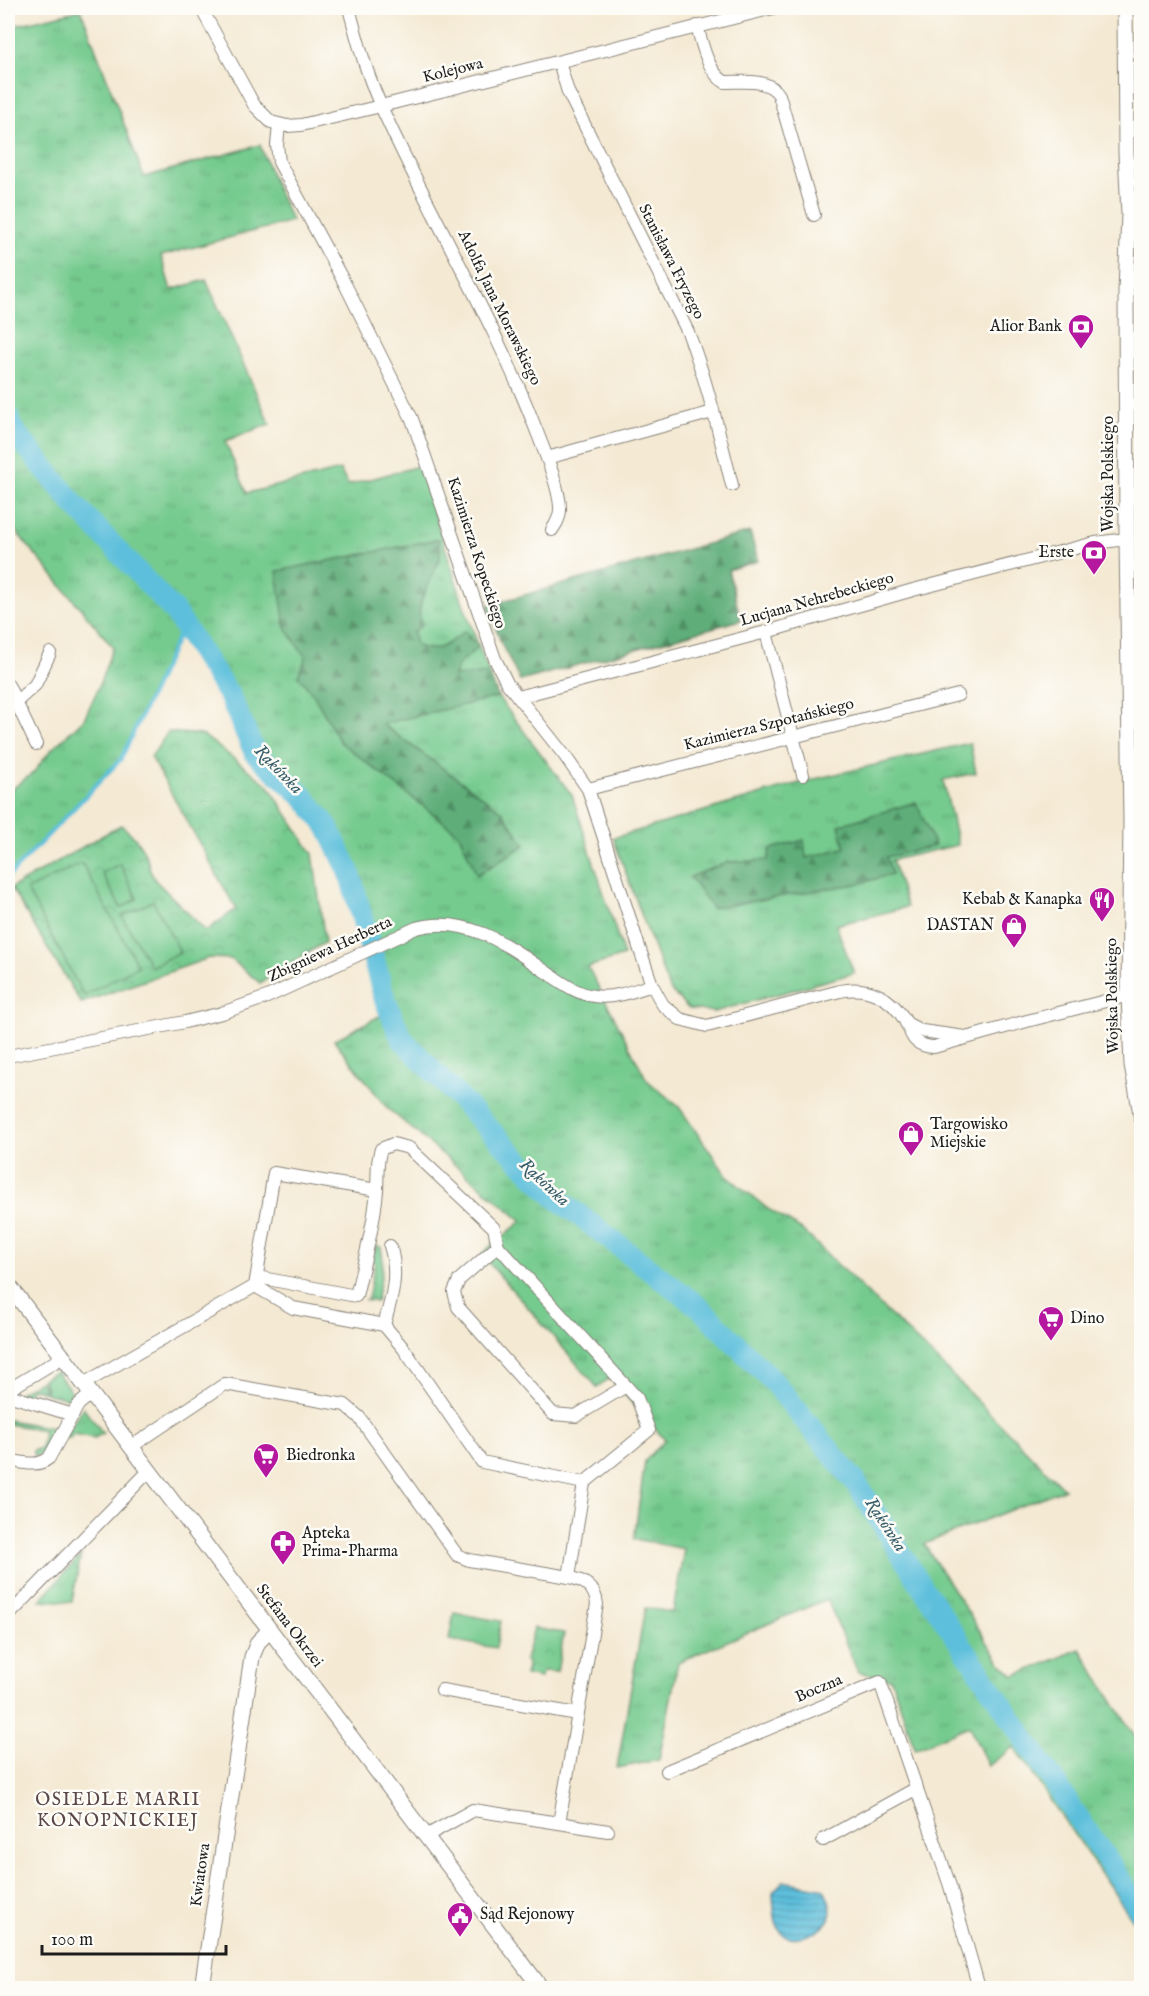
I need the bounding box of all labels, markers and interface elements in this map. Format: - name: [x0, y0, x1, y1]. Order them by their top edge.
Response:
- street label: Kolejowa: [421, 54, 485, 88]
- street label: Stanisława Fryzego: [633, 201, 709, 323]
- street label: Adolfa Jana Morawskiego: [452, 226, 545, 389]
- bank icon: Alior Bank: [1066, 312, 1096, 350]
- place label: Alior Bank: [989, 317, 1062, 337]
- street label: Wojska Polskiego: [1099, 416, 1119, 532]
- street label: Kazimierza Kopeckiego: [442, 475, 510, 632]
- bank icon: Erste: [1079, 538, 1109, 576]
- place label: Erste: [1039, 543, 1074, 563]
- street label: Lucjana Nehrebeckiego: [738, 568, 896, 631]
- street label: Kazimierza Szpotańskiego: [682, 694, 856, 756]
- water label: Rakówka: [249, 740, 307, 800]
- restaurant icon: Kebab & Kanapka: [1087, 885, 1117, 923]
- place label: Kebab & Kanapka: [962, 890, 1082, 910]
- shop icon: DASTAN: [999, 911, 1029, 949]
- street label: Zbigniewa Herberta: [265, 912, 395, 988]
- place label: DASTAN: [927, 916, 994, 936]
- street label: Wojska Polskiego: [1102, 937, 1124, 1054]
- place label: Targowisko Miejskie: [930, 1115, 1008, 1153]
- shop icon: Targowisko Miejskie: [896, 1119, 926, 1157]
- water label: Rakówka: [514, 1154, 574, 1212]
- supermarket icon: Dino: [1036, 1304, 1066, 1342]
- place label: Dino: [1070, 1309, 1105, 1329]
- supermarket icon: Biedronka: [251, 1441, 281, 1479]
- place label: Biedronka: [286, 1446, 355, 1466]
- water label: Rakówka: [859, 1493, 911, 1557]
- place label: Apteka Prima-Pharma: [301, 1524, 398, 1562]
- pharmacy icon: Apteka Prima-Pharma: [268, 1528, 298, 1566]
- street label: Stefana Okrzei: [251, 1580, 327, 1672]
- street label: Boczna: [793, 1670, 846, 1708]
- district label: OSIEDLE MARII KONOPNICKIEJ: [35, 1789, 201, 1833]
- street label: Kwiatowa: [187, 1842, 215, 1908]
- public building icon: Sąd Rejonowy: [445, 1900, 475, 1938]
- place label: Sąd Rejonowy: [480, 1905, 574, 1925]
- scale bar: [42, 1918, 226, 1956]
- text: 100 m: [51, 1929, 93, 1952]

